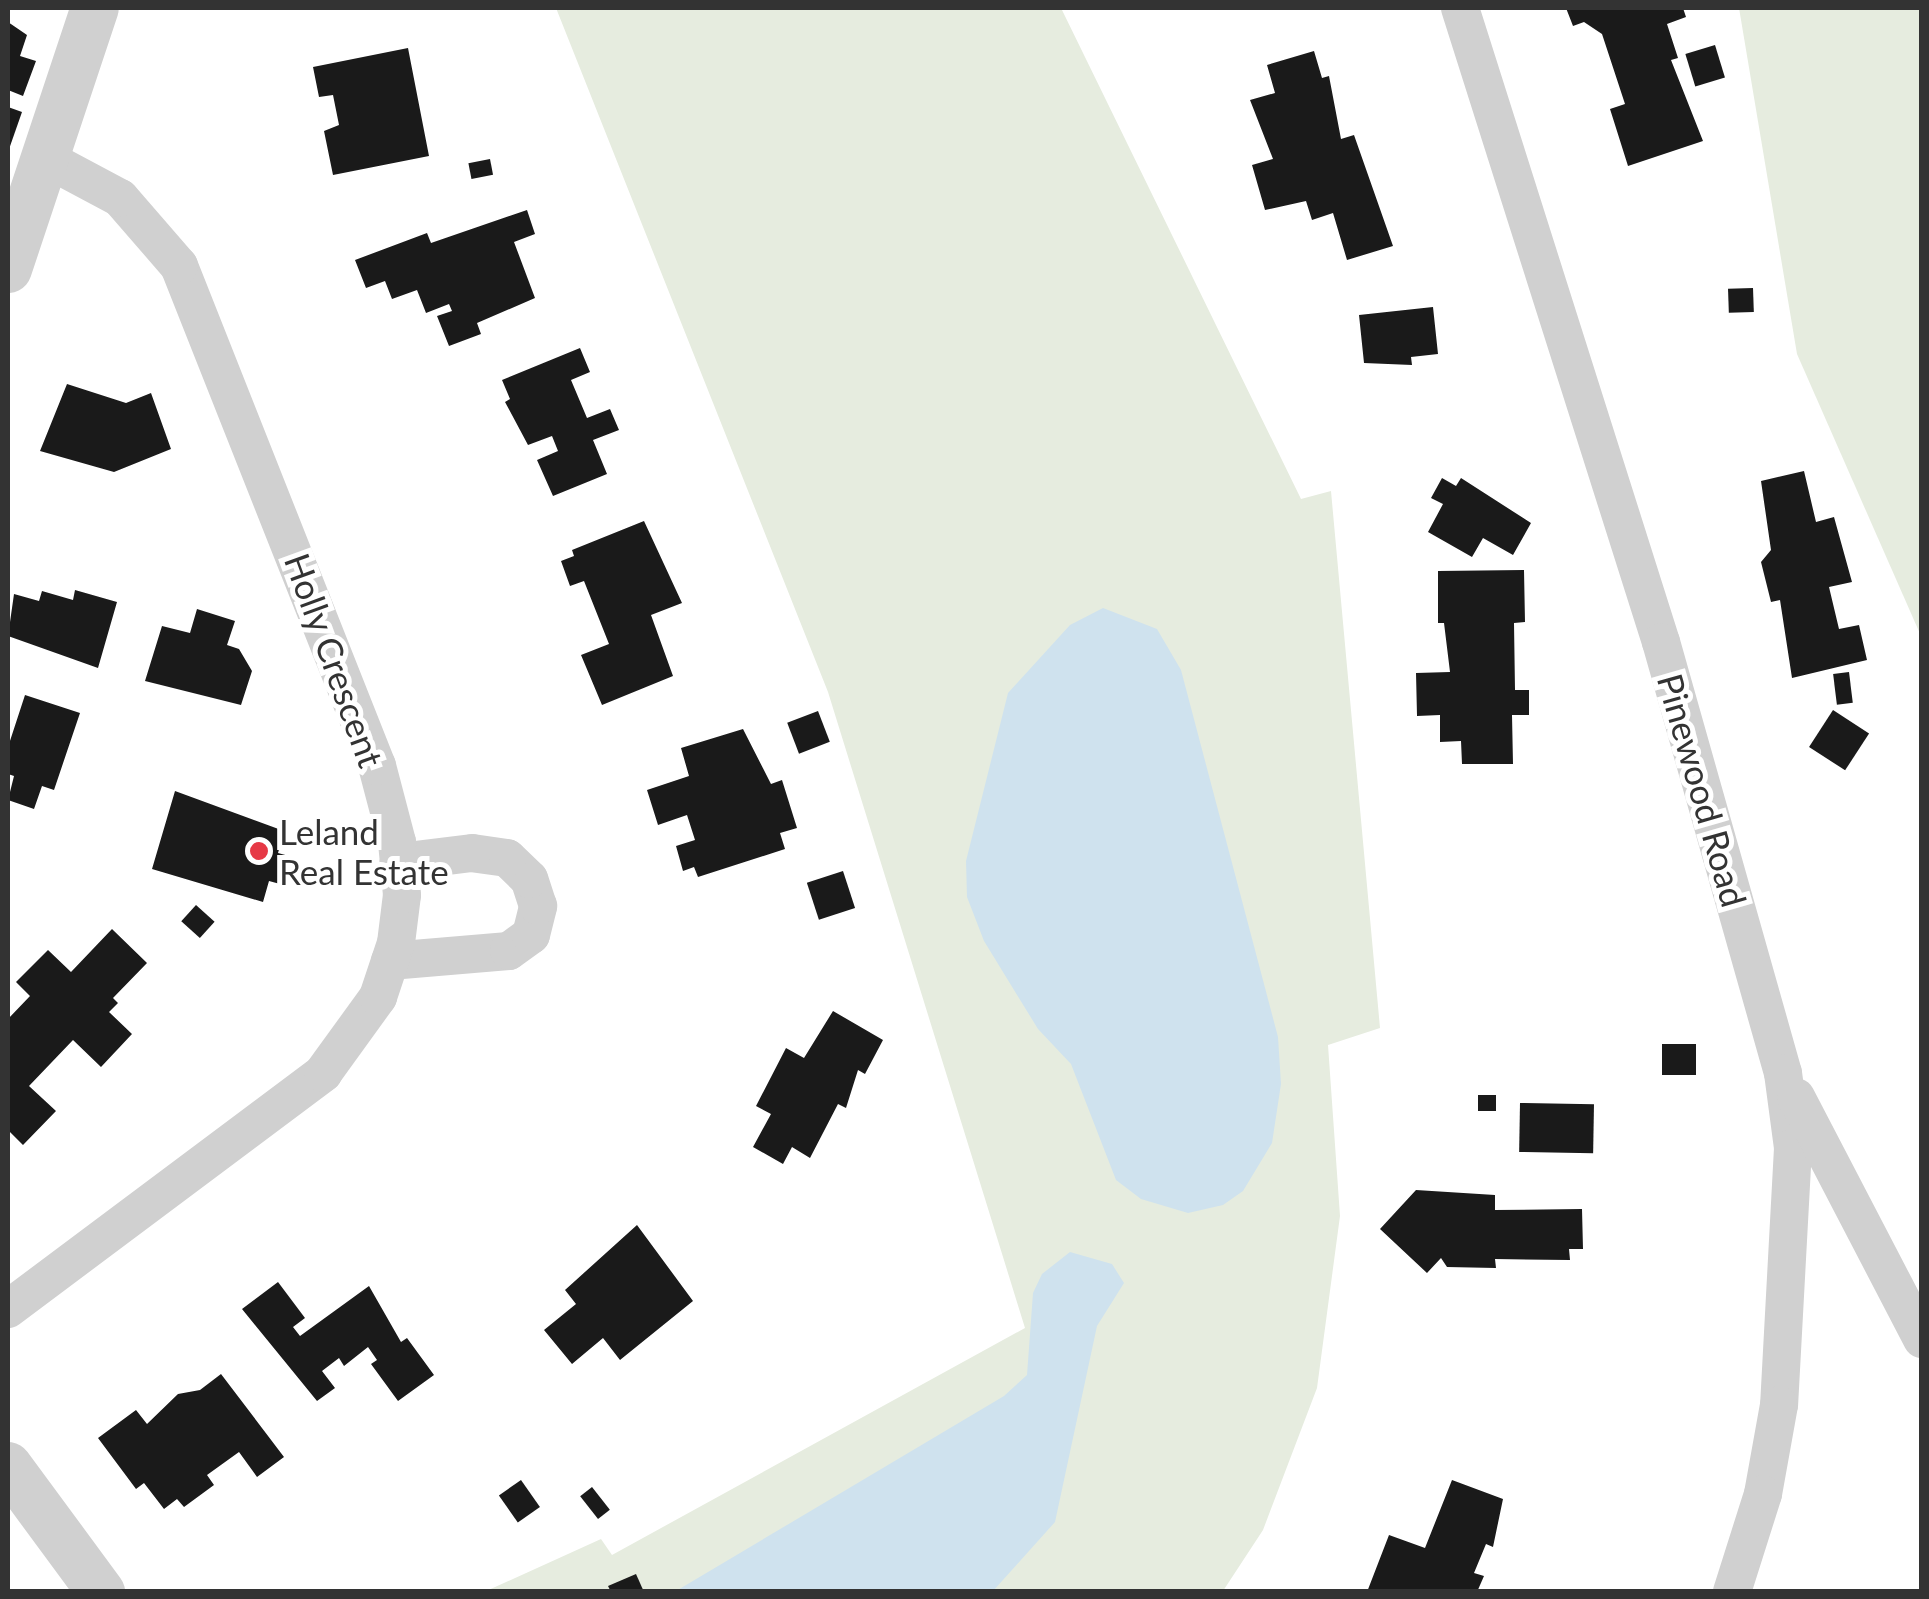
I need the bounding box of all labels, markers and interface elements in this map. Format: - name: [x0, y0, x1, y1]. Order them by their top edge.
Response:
- street label: Holly Crescent: [277, 547, 393, 773]
- street label: Pinewood Road: [1650, 669, 1756, 911]
- place label: Leland Real Estate: [279, 810, 449, 892]
- marker: Leland Real Estate: [248, 840, 270, 862]

